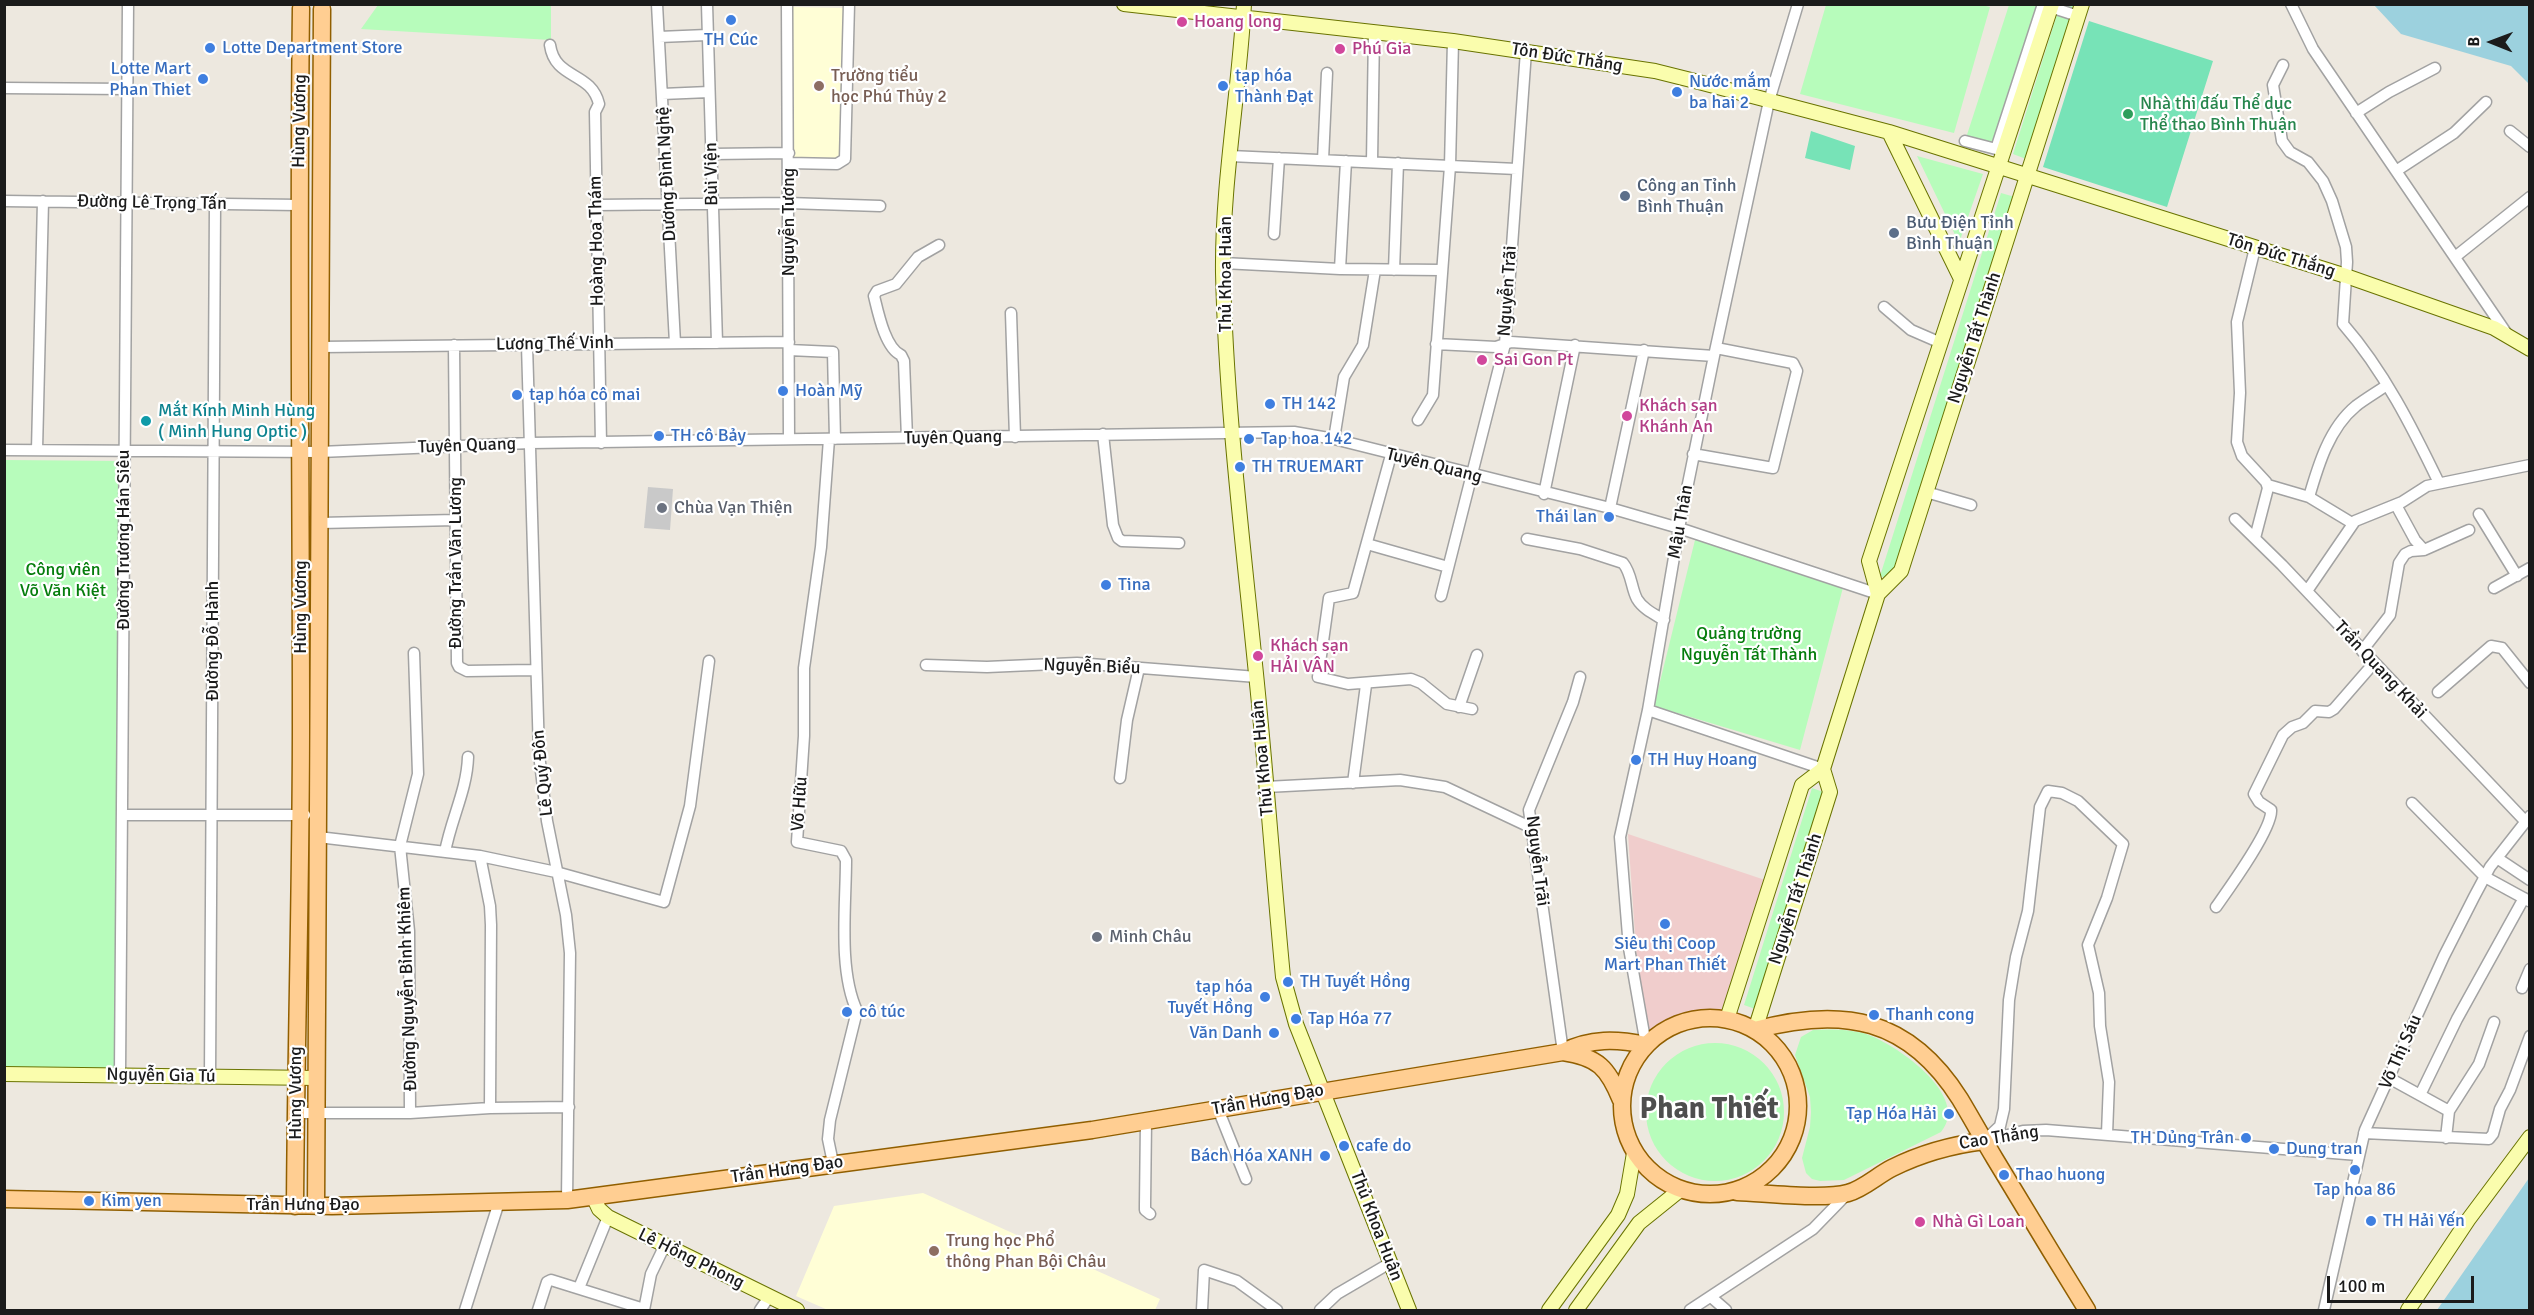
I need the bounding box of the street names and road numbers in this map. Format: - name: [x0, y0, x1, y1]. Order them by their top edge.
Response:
- street label: Tôn Đức Thắng: [1510, 39, 1624, 77]
- street label: Hùng Vương: [288, 74, 312, 168]
- street label: Dương Đình Nghệ: [653, 106, 681, 242]
- street label: Bùi Viện: [701, 142, 723, 206]
- street label: Nguyễn Tương: [778, 168, 800, 276]
- street label: Hoàng Hoa Thám: [585, 176, 609, 306]
- street label: Đường Lê Trọng Tấn: [77, 191, 227, 215]
- street label: Thủ Khoa Huân: [1215, 216, 1237, 332]
- street label: Tôn Đức Thắng: [2224, 229, 2338, 283]
- street label: Nguyễn Trãi: [1494, 245, 1522, 337]
- street label: Nguyễn Tất Thành: [1944, 270, 2006, 406]
- street label: Lương Thế Vinh: [496, 332, 614, 356]
- street label: Tuyên Quang: [904, 426, 1002, 450]
- street label: Tuyên Quang: [418, 433, 516, 459]
- street label: Tuyên Quang: [1384, 444, 1484, 488]
- street label: Đường Trương Hán Siêu: [113, 450, 135, 630]
- street label: Đường Trần Văn Lương: [445, 477, 467, 649]
- street label: Mậu Thân: [1664, 483, 1698, 561]
- street label: Hùng Vương: [290, 560, 312, 654]
- street label: Đường Đỗ Hành: [202, 581, 224, 701]
- street label: Trần Quang Khải: [2329, 617, 2431, 723]
- street label: Nguyễn Biểu: [1043, 655, 1141, 679]
- street label: Thủ Khoa Huân: [1247, 699, 1279, 817]
- street label: Lê Quý Đôn: [528, 729, 558, 817]
- street label: Võ Hữu: [787, 776, 813, 832]
- street label: Nguyễn Trãi: [1521, 814, 1553, 908]
- street label: Nguyễn Tất Thành: [1765, 831, 1827, 967]
- street label: Đường Nguyễn Bỉnh Khiêm: [394, 886, 422, 1092]
- street label: Võ Thị Sáu: [2375, 1011, 2427, 1093]
- street label: Hùng Vương: [285, 1046, 307, 1140]
- street label: Nguyễn Gia Tú: [106, 1064, 216, 1088]
- street label: Trần Hưng Đạo: [1210, 1080, 1326, 1120]
- street label: Cao Thắng: [1958, 1121, 2040, 1155]
- street label: Trần Hưng Đạo: [729, 1151, 845, 1189]
- street label: Thủ Khoa Huân: [1345, 1168, 1407, 1284]
- street label: Trần Hưng Đạo: [246, 1194, 360, 1216]
- street label: Lê Hồng Phong: [634, 1224, 748, 1294]

